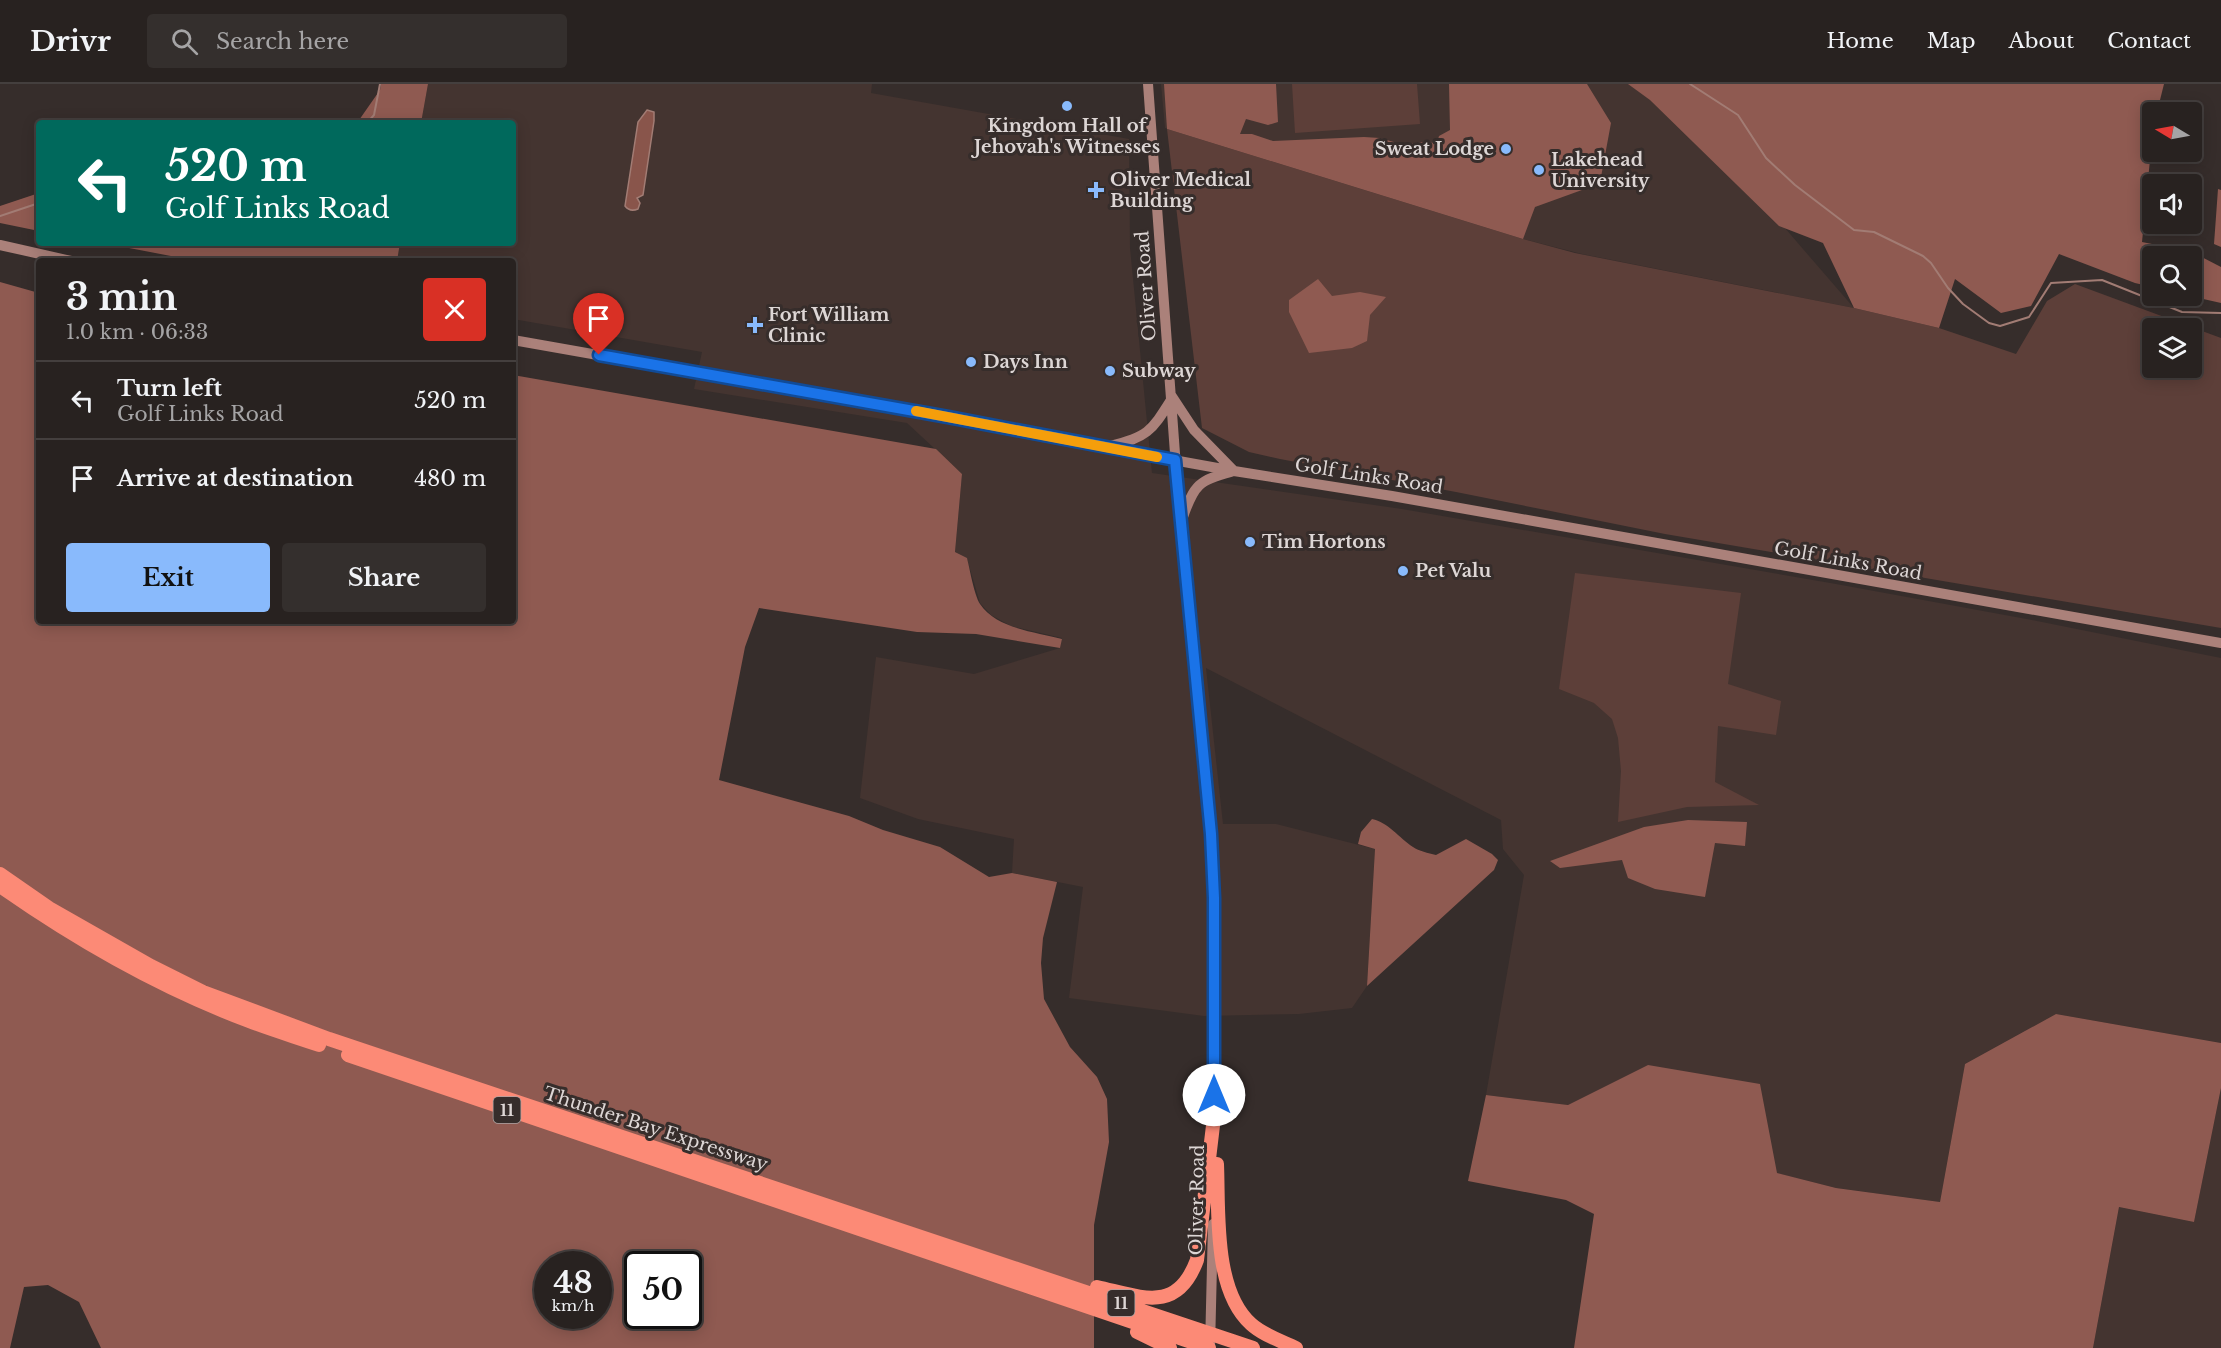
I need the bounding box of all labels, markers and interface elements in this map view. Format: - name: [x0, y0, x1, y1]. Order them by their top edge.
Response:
- search box: [147, 14, 567, 68]
- text: Drivr: [30, 24, 111, 59]
- icon: search: [168, 25, 201, 58]
- text: Search here: [216, 28, 349, 55]
- text: Home: [1827, 28, 1894, 54]
- text: Map: [1927, 28, 1975, 54]
- text: About: [2008, 28, 2074, 54]
- text: Contact: [2107, 28, 2191, 54]
- marker: Kingdom Hall of Jehovah's Witnesses: [1060, 99, 1074, 113]
- north arrow: [2142, 102, 2202, 162]
- map controls: [2142, 102, 2202, 378]
- place label: Kingdom Hall of Jehovah's Witnesses: [970, 115, 1160, 158]
- place label: Sweat Lodge: [1375, 138, 1494, 160]
- text: 520 m: [165, 140, 307, 192]
- marker: Sweat Lodge: [1499, 142, 1513, 156]
- icon: left: [66, 144, 144, 222]
- place label: Lakehead University: [1551, 149, 1650, 192]
- marker: Lakehead University: [1532, 163, 1546, 177]
- place label: Oliver Medical Building: [1110, 169, 1252, 212]
- button: sound: [2142, 174, 2202, 234]
- marker: Oliver Medical Building: [1087, 181, 1105, 199]
- text: Golf Links Road: [165, 192, 390, 225]
- street label: Oliver Road: [1131, 230, 1161, 342]
- button: search: [2142, 246, 2202, 306]
- text: 3 min: [66, 275, 178, 320]
- button: close: [423, 278, 486, 341]
- pin: [573, 293, 624, 355]
- icon: arrive: [582, 302, 615, 335]
- place label: Fort William Clinic: [768, 304, 889, 347]
- marker: Fort William Clinic: [746, 316, 764, 334]
- button: layers: [2142, 318, 2202, 378]
- text: 1.0 km · 06:33: [66, 320, 208, 344]
- place label: Days Inn: [983, 351, 1068, 373]
- marker: Days Inn: [964, 355, 978, 369]
- place label: Subway: [1122, 360, 1196, 382]
- marker: Subway: [1103, 364, 1117, 378]
- text: Turn left: [117, 375, 222, 402]
- icon: left: [66, 384, 99, 417]
- text: 520 m: [414, 387, 486, 414]
- text: Golf Links Road: [117, 402, 283, 426]
- street label: Golf Links Road: [1293, 453, 1445, 499]
- icon: arrive: [66, 462, 99, 495]
- text: Arrive at destination: [117, 465, 354, 492]
- text: 480 m: [414, 465, 486, 492]
- place label: Tim Hortons: [1262, 531, 1386, 553]
- marker: Tim Hortons: [1243, 535, 1257, 549]
- street label: Golf Links Road: [1772, 537, 1924, 585]
- button: Exit: [66, 543, 270, 612]
- button: Share: [282, 543, 486, 612]
- place label: Pet Valu: [1415, 560, 1491, 582]
- marker: Pet Valu: [1396, 564, 1410, 578]
- position arrow: [1182, 1063, 1246, 1127]
- street label: Thunder Bay Expressway: [541, 1082, 771, 1176]
- road number: 11: [494, 1097, 520, 1123]
- street label: Oliver Road: [1185, 1144, 1209, 1256]
- speed limit sign: 50: [624, 1251, 702, 1329]
- text: 48: [554, 1264, 592, 1301]
- road number: 11: [1108, 1290, 1134, 1316]
- text: km/h: [552, 1296, 594, 1315]

